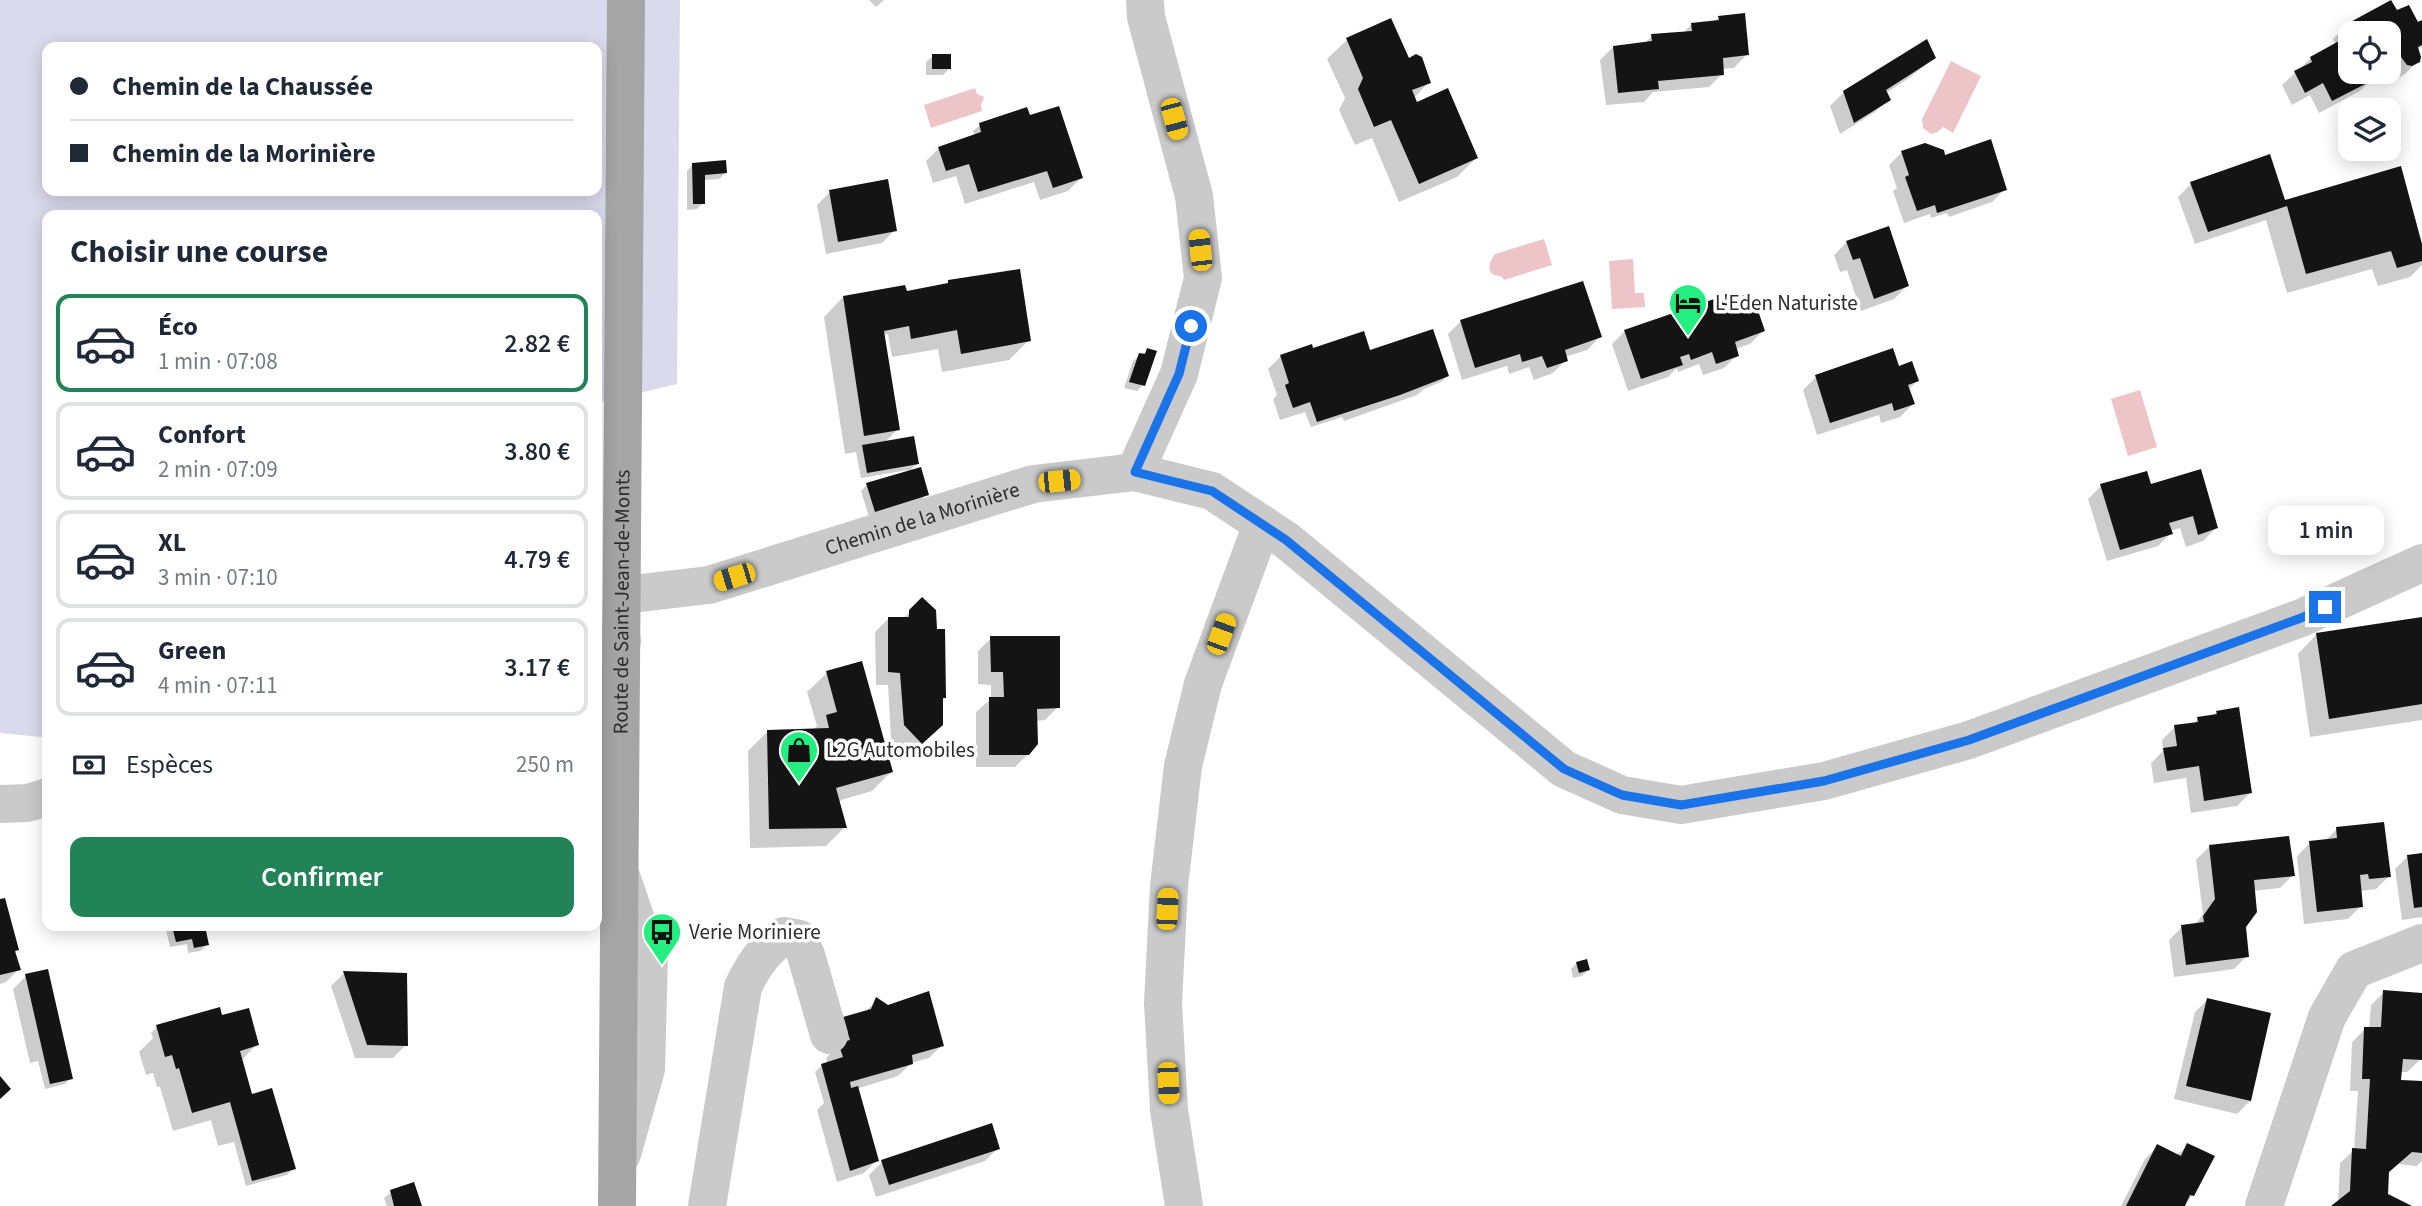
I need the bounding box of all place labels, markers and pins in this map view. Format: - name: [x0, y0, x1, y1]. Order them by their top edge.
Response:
- hotel icon: L'Eden Naturiste: [1667, 282, 1709, 337]
- place label: L'Eden Naturiste: [1715, 288, 1858, 318]
- shop icon: L2G Automobiles: [778, 729, 820, 784]
- place label: L2G Automobiles: [826, 735, 975, 765]
- bus stop icon: Verie Moriniere: [641, 911, 683, 966]
- place label: Verie Moriniere: [689, 917, 821, 947]

